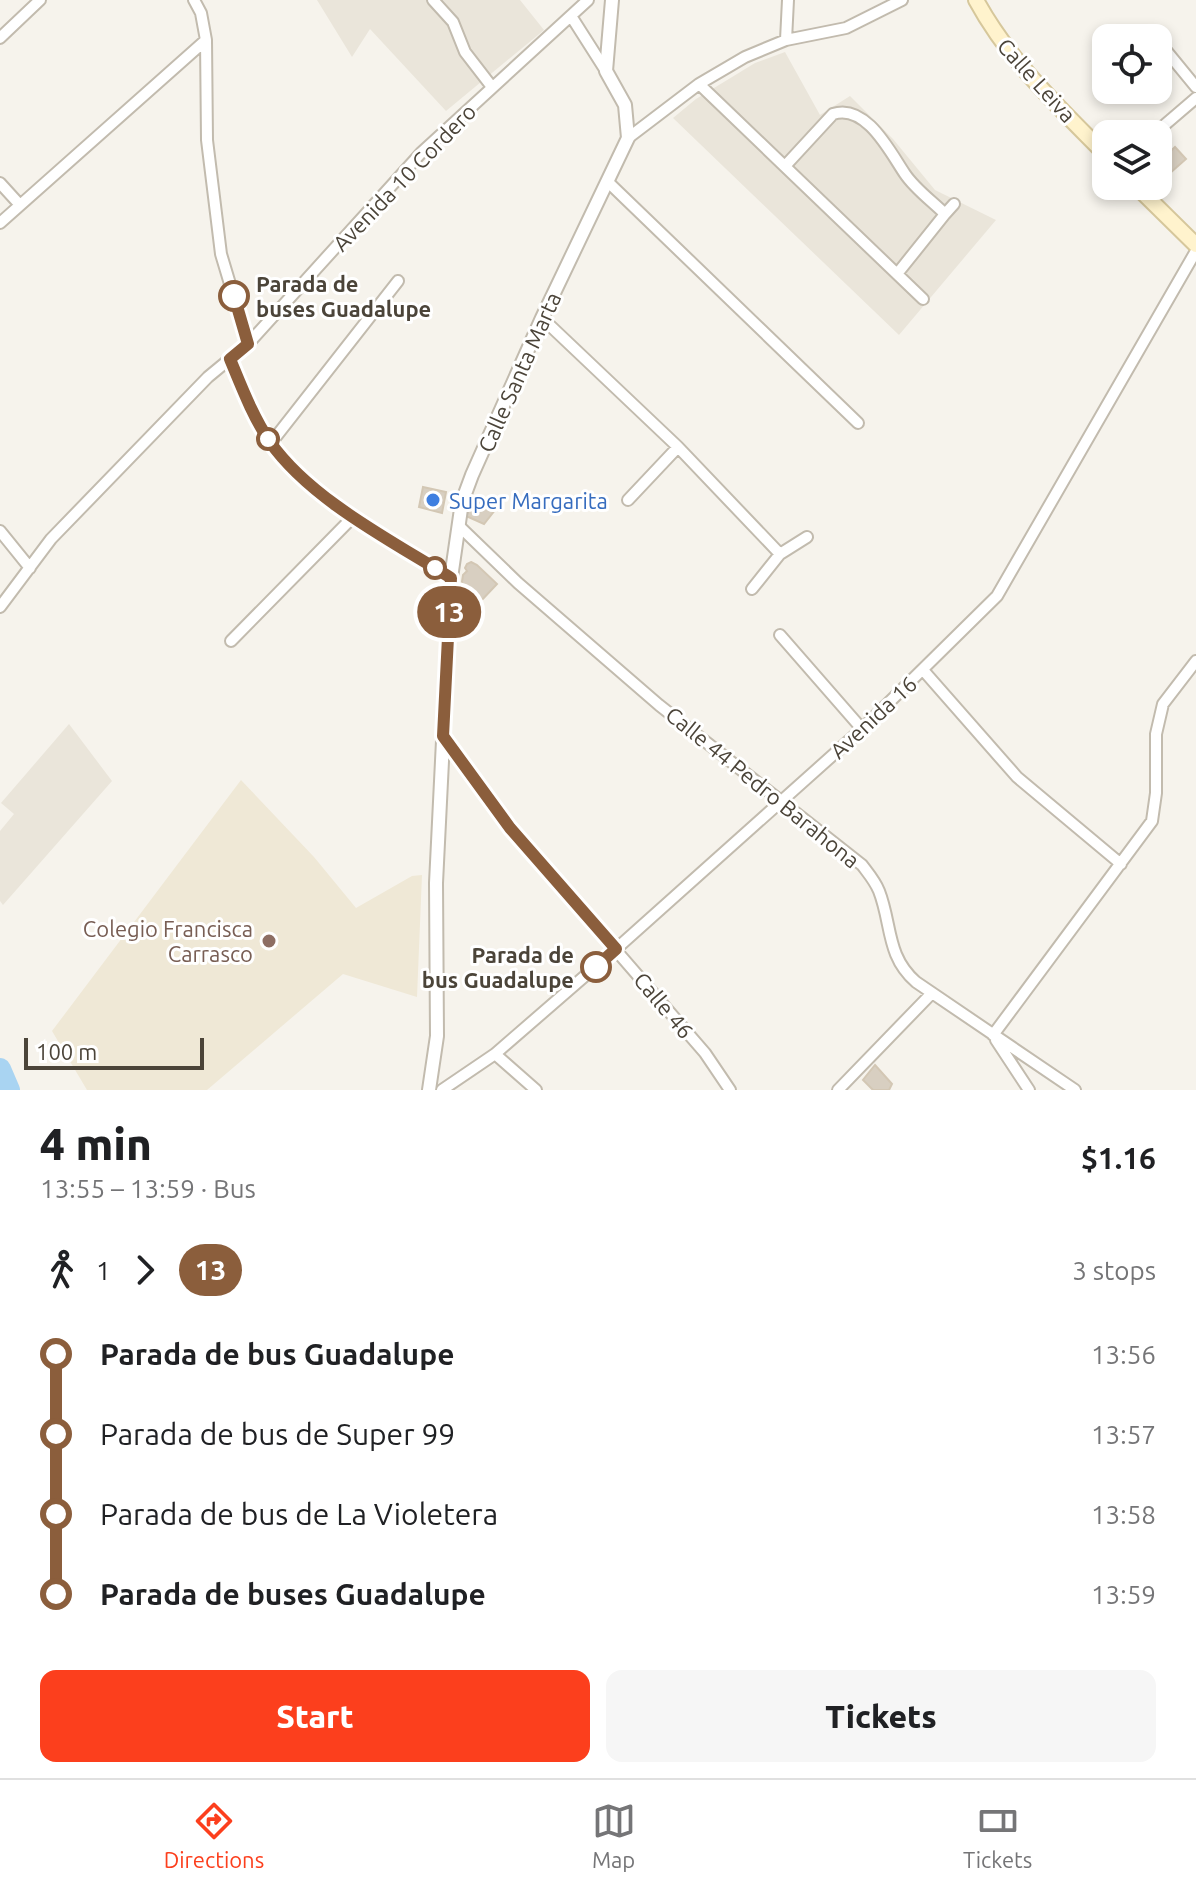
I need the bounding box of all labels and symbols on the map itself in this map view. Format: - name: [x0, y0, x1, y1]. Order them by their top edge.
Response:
- street label: Calle Leiva: [993, 33, 1081, 127]
- street label: Avenida 10 Cordero: [327, 98, 481, 256]
- place label: Parada de buses Guadalupe: [256, 271, 431, 321]
- marker: Parada de buses Guadalupe: [219, 281, 249, 311]
- street label: Calle Santa Marta: [472, 288, 566, 456]
- unlabelled marker: [257, 428, 279, 450]
- place label: Super Margarita: [449, 488, 608, 513]
- marker: Super Margarita: [424, 491, 442, 509]
- unlabelled marker: [424, 557, 446, 579]
- line badge: 13: [413, 586, 485, 638]
- street label: Avenida 16: [825, 671, 921, 763]
- street label: Calle 44 Pedro Barahona: [661, 701, 865, 873]
- place label: Colegio Francisca Carrasco: [83, 916, 253, 966]
- marker: Colegio Francisca Carrasco: [260, 932, 278, 950]
- place label: Parada de bus Guadalupe: [422, 942, 574, 992]
- marker: Parada de bus Guadalupe: [581, 952, 611, 982]
- street label: Calle 46: [629, 967, 699, 1043]
- scale bar: [24, 1034, 204, 1070]

